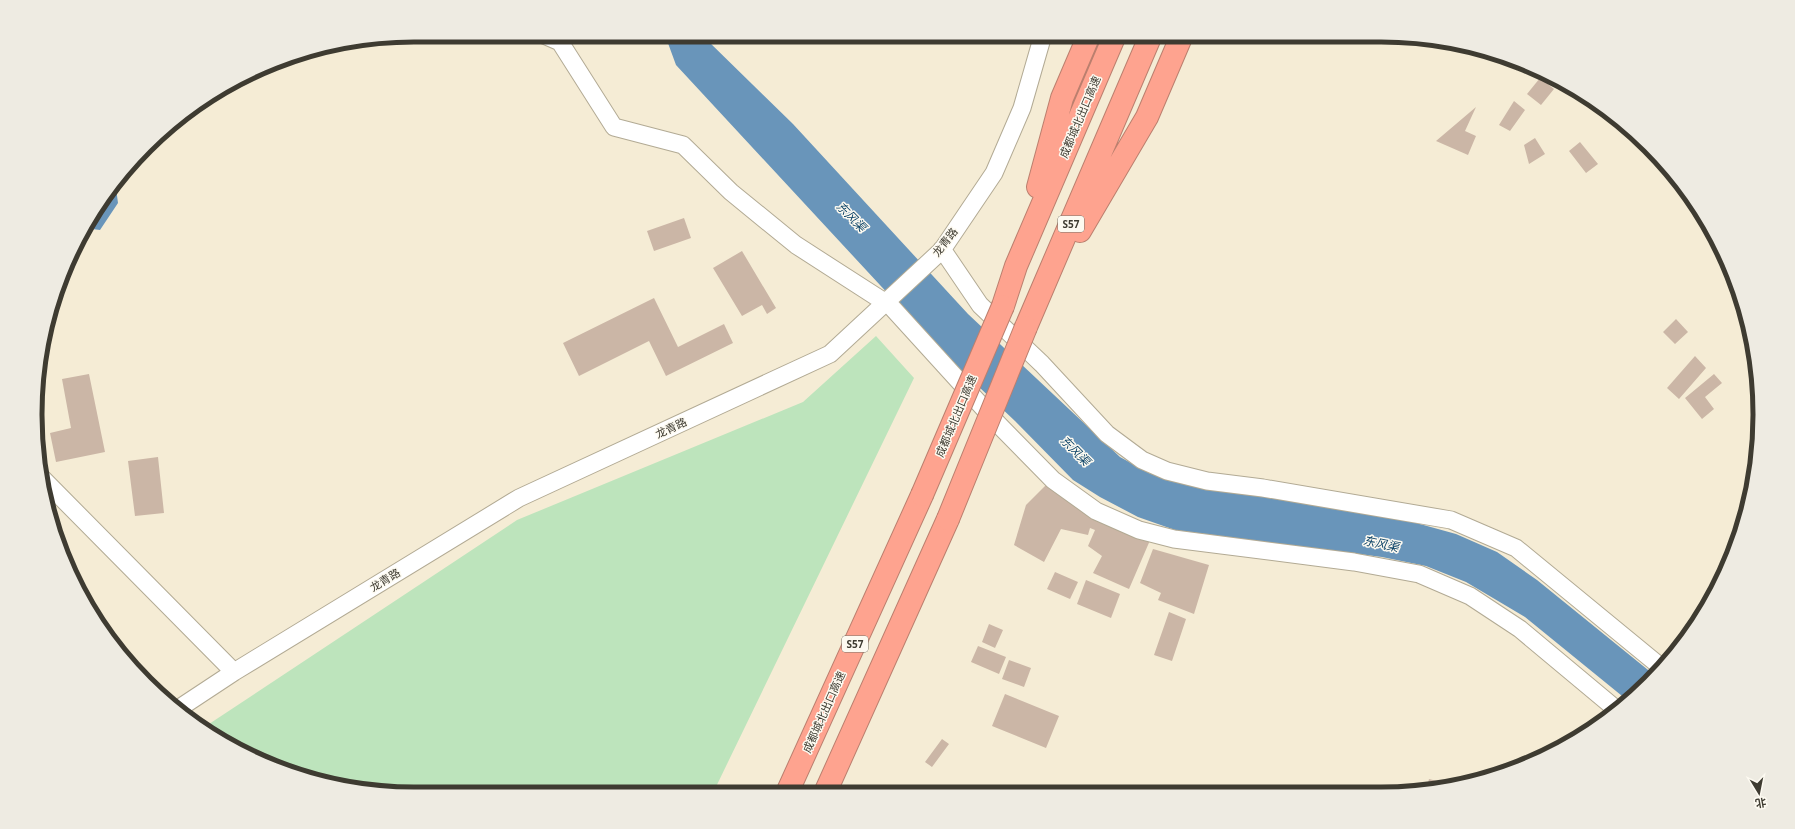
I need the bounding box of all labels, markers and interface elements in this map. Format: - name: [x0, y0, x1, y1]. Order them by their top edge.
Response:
- street label: 成都城北出口高速: [1055, 73, 1104, 160]
- water label: 东风渠: [833, 198, 872, 237]
- road number: S57: [1058, 216, 1084, 232]
- street label: 龙青路: [929, 224, 961, 259]
- street label: 成都城北出口高速: [931, 372, 980, 459]
- street label: 龙青路: [653, 414, 689, 441]
- water label: 东风渠: [1057, 432, 1096, 471]
- water label: 东风渠: [1362, 531, 1402, 556]
- street label: 龙青路: [367, 565, 403, 594]
- road number: S57: [842, 636, 868, 652]
- street label: 成都城北出口高速: [799, 669, 848, 755]
- north arrow: [1739, 773, 1779, 813]
- text: 北: [1754, 795, 1768, 812]

